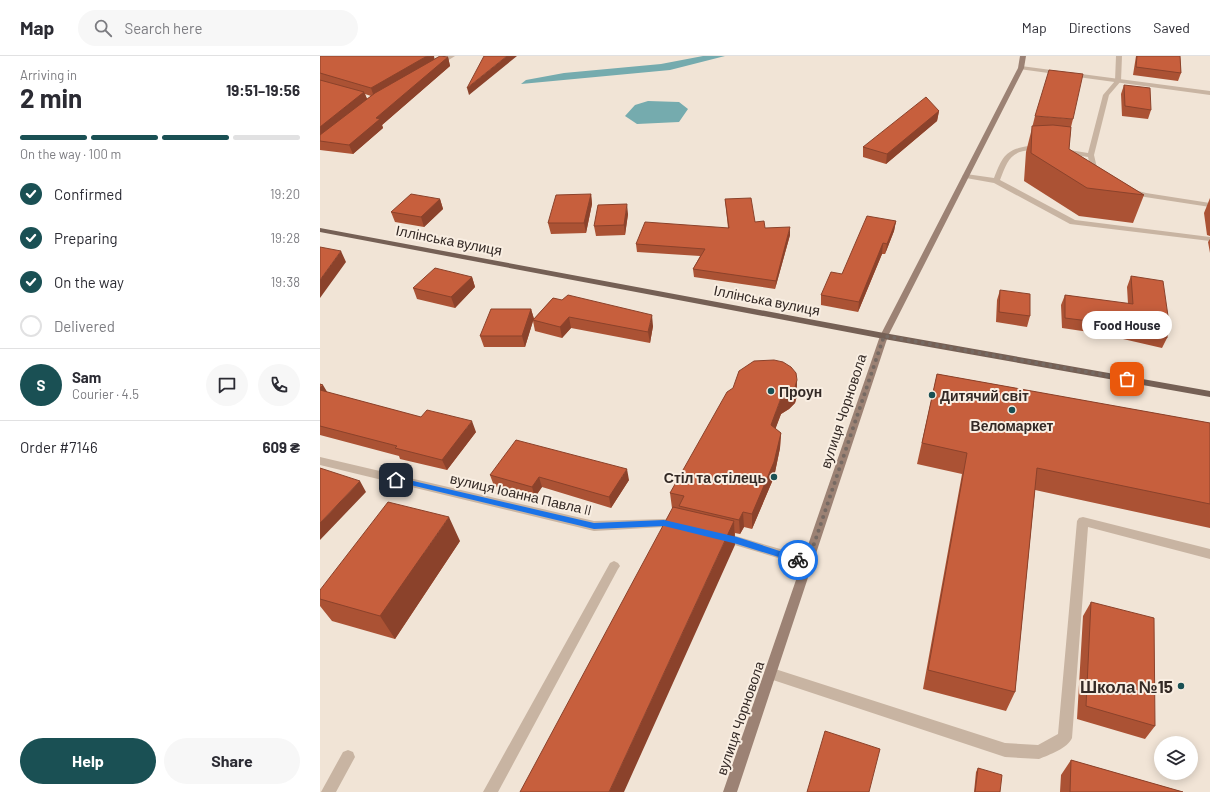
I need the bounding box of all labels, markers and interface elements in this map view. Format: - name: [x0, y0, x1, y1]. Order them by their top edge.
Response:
- search box: [78, 10, 358, 46]
- text: Map: [20, 16, 54, 39]
- icon: search: [92, 17, 114, 39]
- text: Search here: [124, 19, 202, 37]
- text: Map: [1022, 19, 1047, 36]
- text: Directions: [1069, 19, 1131, 36]
- text: Saved: [1153, 19, 1190, 36]
- text: Arriving in: [20, 67, 77, 83]
- text: 19:51–19:56: [226, 81, 300, 99]
- text: 2 min: [20, 82, 82, 113]
- text: On the way · 100 m: [20, 146, 121, 162]
- icon: check: [20, 183, 42, 205]
- text: Confirmed: [54, 185, 122, 203]
- text: 19:20: [270, 186, 300, 202]
- street label: Іллінська вулиця: [394, 221, 504, 259]
- icon: check: [20, 227, 42, 249]
- text: Preparing: [54, 229, 118, 247]
- text: 19:28: [271, 230, 300, 246]
- icon: check: [20, 271, 42, 293]
- text: On the way: [54, 273, 124, 291]
- text: 19:38: [271, 274, 300, 290]
- street label: Іллінська вулиця: [712, 281, 822, 319]
- callout: Food House: [1082, 311, 1172, 339]
- text: Delivered: [54, 317, 115, 335]
- text: Food House: [1093, 317, 1161, 333]
- street label: вулиця Чорновола: [816, 351, 870, 470]
- pin: [1110, 362, 1144, 396]
- button: chat: [206, 364, 248, 406]
- button: phone: [258, 364, 300, 406]
- text: Sam: [72, 368, 101, 386]
- icon: bag: [1116, 368, 1138, 390]
- text: S: [37, 376, 45, 394]
- place label: Проун: [779, 383, 822, 400]
- text: Courier · 4.5: [72, 386, 139, 402]
- marker: Проун: [766, 386, 776, 396]
- place label: Дитячий світ: [940, 387, 1029, 404]
- marker: Дитячий світ: [927, 390, 937, 400]
- marker: Веломаркет: [1007, 405, 1017, 415]
- place label: Веломаркет: [971, 417, 1054, 434]
- text: Order #7146: [20, 438, 98, 456]
- text: 609 ₴: [262, 438, 300, 456]
- pin: [379, 463, 413, 497]
- icon: home: [385, 469, 407, 491]
- street label: вулиця Іоанна Павла II: [449, 469, 593, 519]
- place label: Стіл та стілець: [664, 469, 766, 486]
- marker: Стіл та стілець: [769, 472, 779, 482]
- courier: [778, 540, 818, 580]
- icon: bike: [787, 549, 809, 571]
- street label: вулиця Чорновола: [713, 659, 768, 777]
- place label: Школа №15: [1080, 676, 1173, 696]
- marker: Школа №15: [1176, 681, 1186, 691]
- map controls: [1154, 736, 1198, 780]
- button: layers: [1154, 736, 1198, 780]
- button: Help: [20, 738, 156, 784]
- button: Share: [164, 738, 300, 784]

